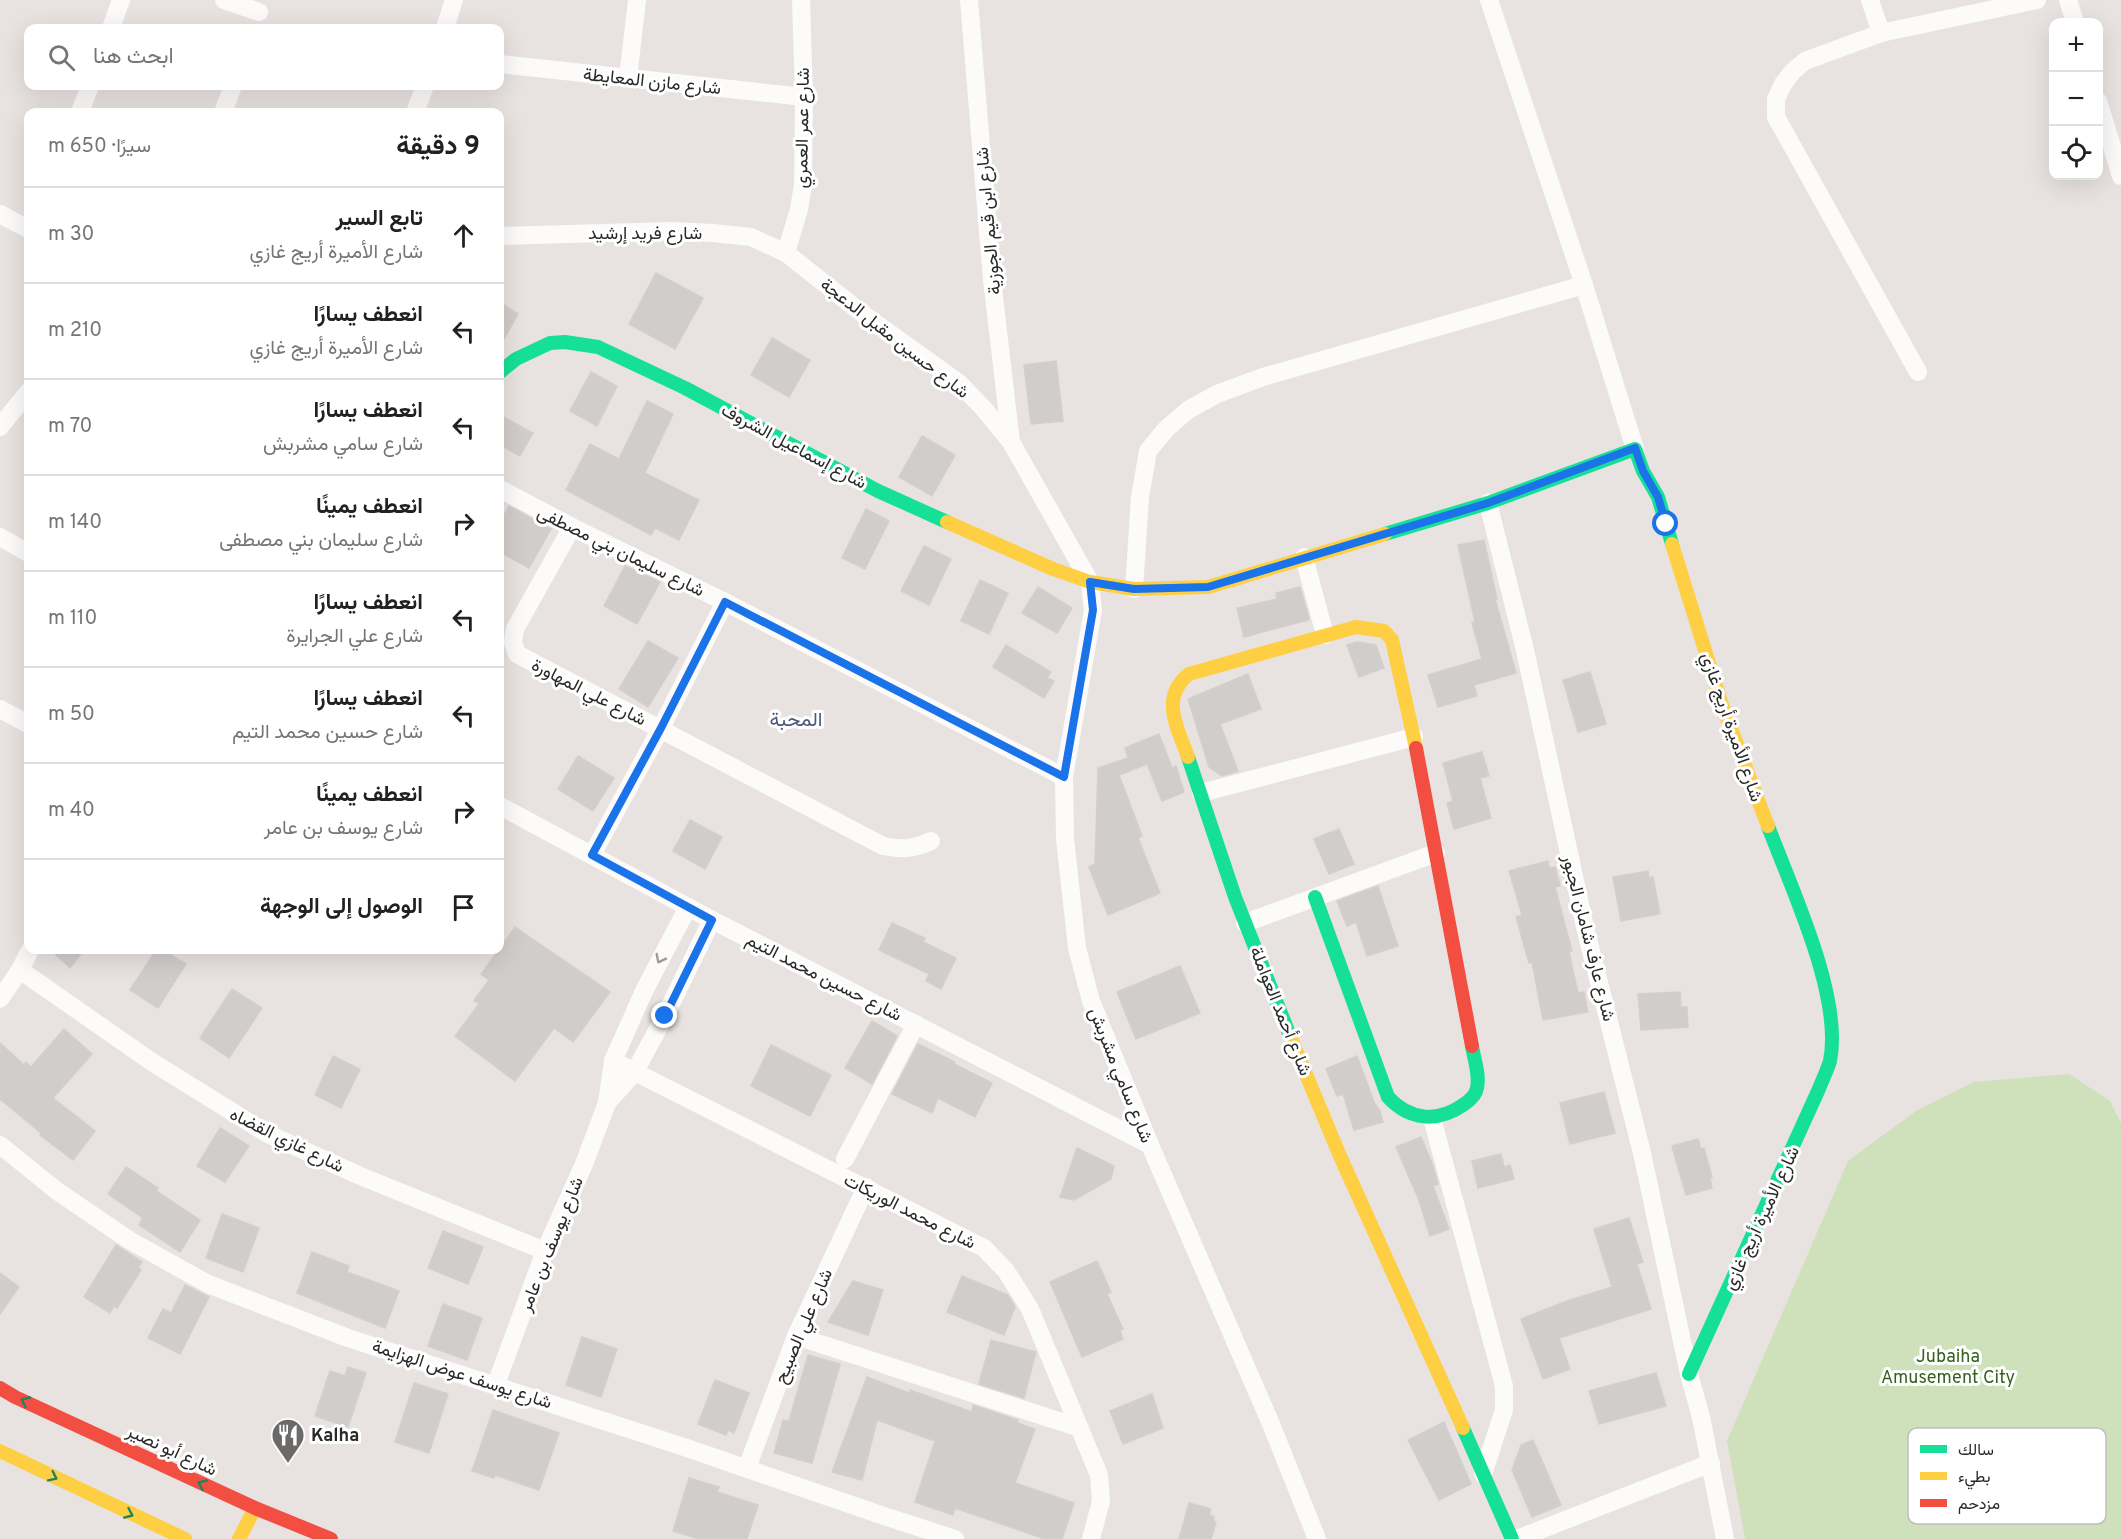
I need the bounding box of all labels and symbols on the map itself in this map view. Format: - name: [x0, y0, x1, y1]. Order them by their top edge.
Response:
- street label: شارع مازن المعايطة: [582, 64, 722, 101]
- street label: شارع عمر العمري: [791, 67, 818, 189]
- street label: شارع ابن قيم الجوزية: [972, 146, 1007, 296]
- street label: شارع فريد إرشيد: [588, 223, 702, 246]
- street label: شارع حسين مقبل الدعجة: [815, 274, 973, 405]
- street label: شارع إسماعيل الشروف: [717, 399, 870, 495]
- street label: شارع سليمان بني مصطفى: [532, 502, 708, 605]
- route start: [1652, 510, 1678, 536]
- street label: شارع الأميرة أريج غازي: [1692, 650, 1767, 806]
- street label: شارع علي المهاورة: [526, 654, 650, 734]
- district label: المحبة: [770, 708, 822, 734]
- street label: شارع عارف شامان الجبور: [1555, 852, 1619, 1024]
- street label: شارع حسين محمد التيم: [742, 929, 905, 1028]
- street label: شارع أحمد العواملة: [1243, 944, 1316, 1080]
- one-way arrow: [656, 952, 667, 963]
- route end: [651, 1002, 677, 1028]
- street label: شارع سامي مشربش: [1080, 1004, 1157, 1147]
- street label: شارع غازي القضاه: [224, 1104, 347, 1181]
- street label: شارع الأميرة أريج غازي: [1719, 1143, 1808, 1295]
- street label: شارع محمد الوريكات: [839, 1169, 979, 1256]
- street label: شارع يوسف بن عامر: [515, 1174, 590, 1316]
- street label: شارع علي الصبيح: [770, 1266, 841, 1388]
- street label: شارع يوسف عوض الهزايمة: [369, 1335, 554, 1415]
- park label: Jubaiha Amusement City: [1881, 1346, 2015, 1390]
- one-way arrow: [20, 1397, 31, 1409]
- restaurant icon: Kalha: [270, 1417, 306, 1464]
- street label: شارع أبو نصير: [122, 1420, 220, 1482]
- place label: Kalha: [311, 1425, 359, 1448]
- legend: [1908, 1428, 2106, 1524]
- text: سالك: [1958, 1441, 1994, 1461]
- text: بطيء: [1958, 1468, 1990, 1490]
- one-way arrow: [46, 1469, 57, 1481]
- one-way arrow: [197, 1479, 208, 1491]
- text: مزدحم: [1958, 1495, 2000, 1515]
- one-way arrow: [123, 1506, 134, 1518]

